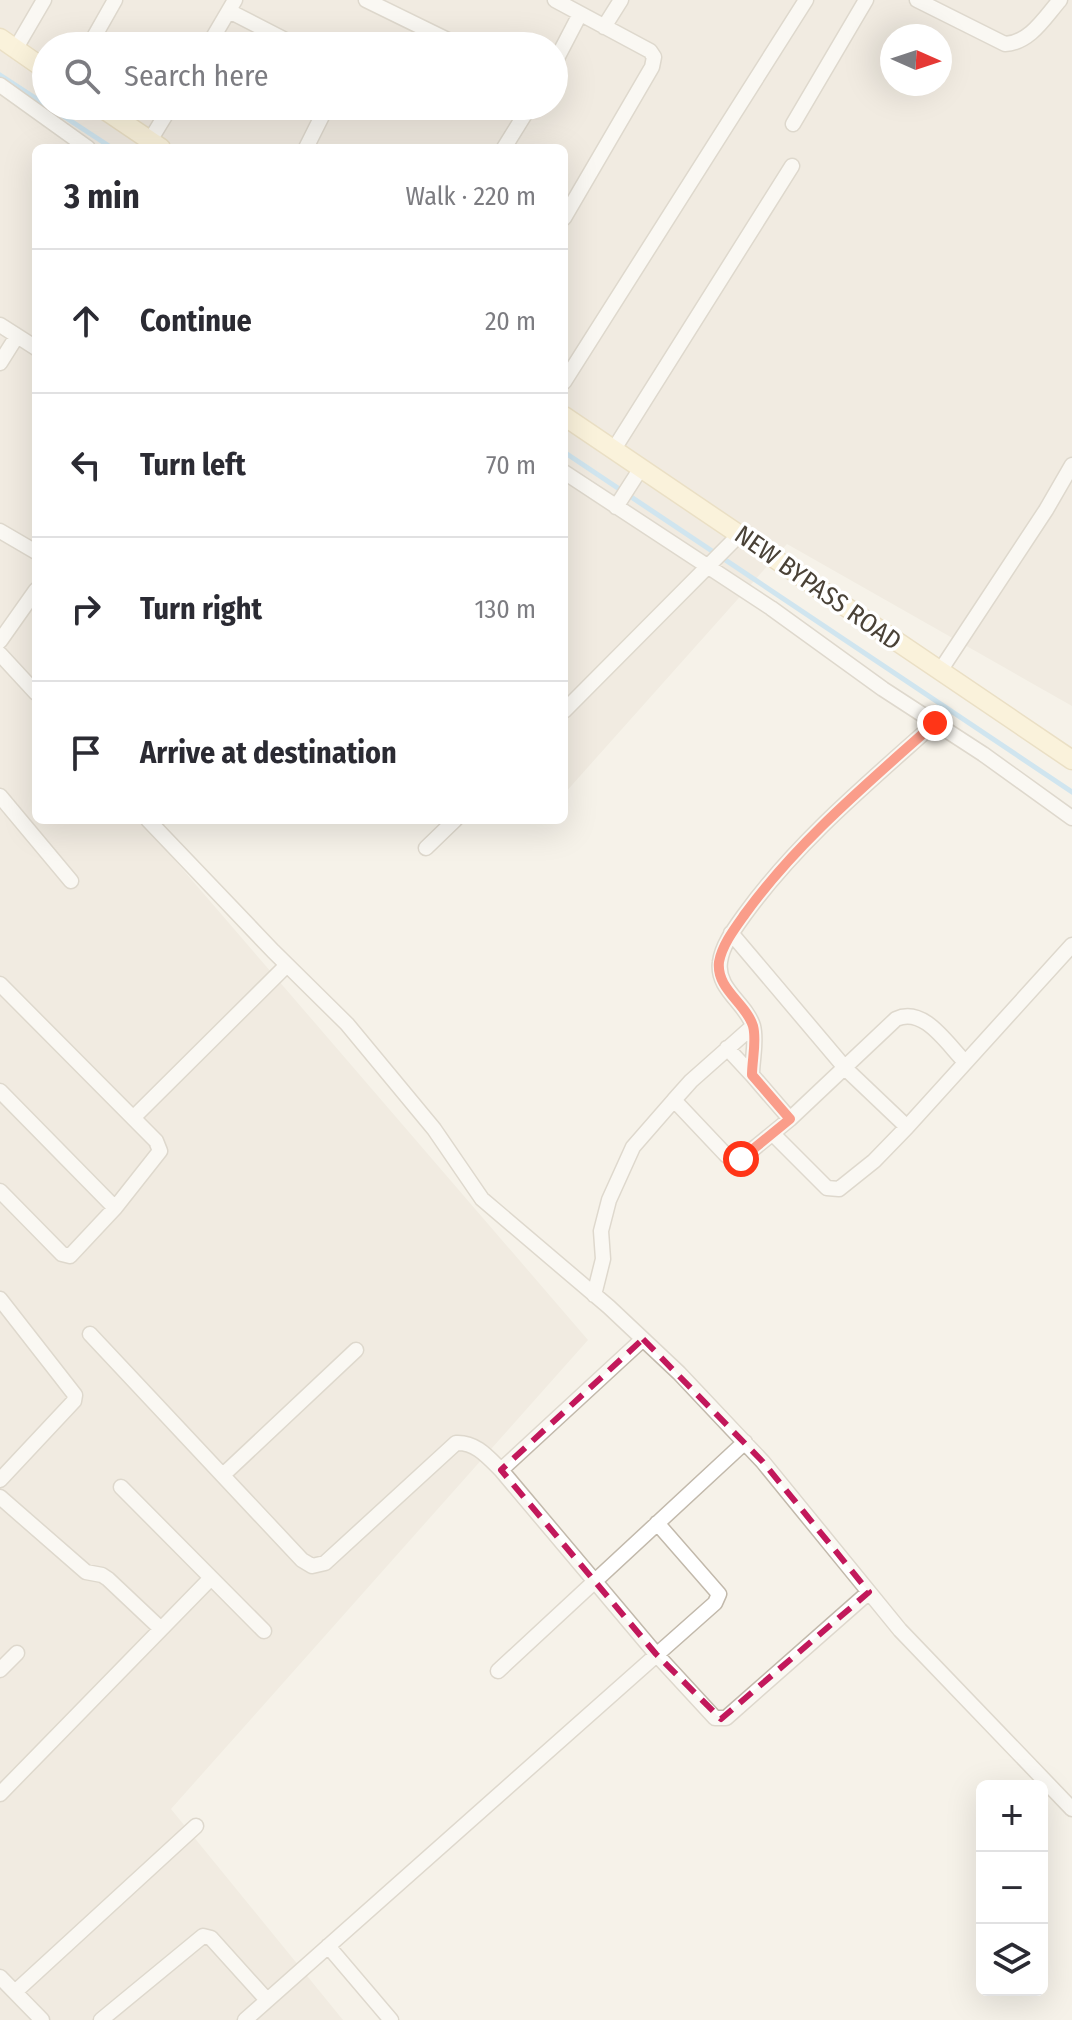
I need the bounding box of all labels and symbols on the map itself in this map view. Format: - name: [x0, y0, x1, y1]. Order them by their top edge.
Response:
- north arrow: [880, 24, 952, 96]
- street label: NEW BYPASS ROAD: [729, 519, 907, 657]
- route end: [917, 705, 953, 741]
- route start: [723, 1141, 759, 1177]

